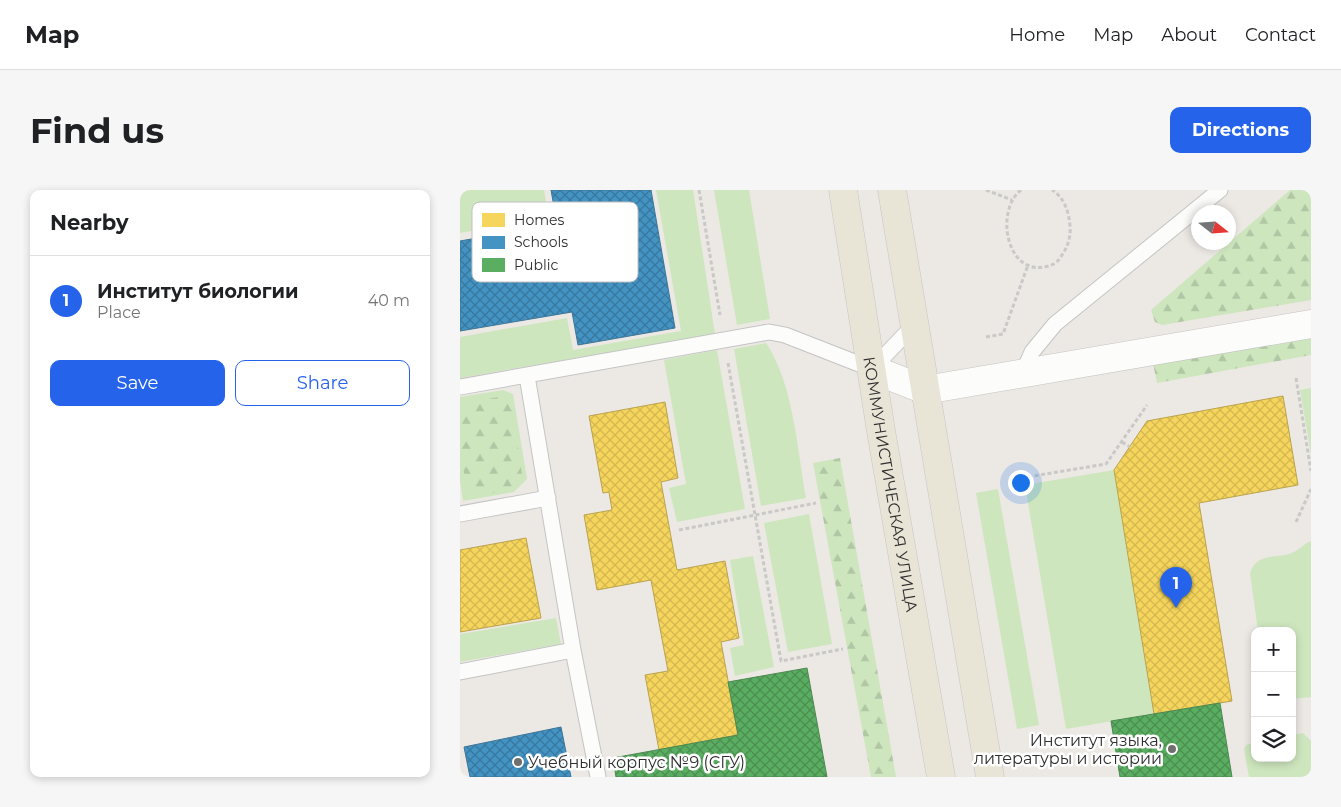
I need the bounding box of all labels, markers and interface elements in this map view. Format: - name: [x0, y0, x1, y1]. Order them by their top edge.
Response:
- text: Map: [25, 20, 79, 49]
- text: Home: [1009, 24, 1065, 46]
- text: Map: [1093, 24, 1133, 46]
- text: About: [1161, 24, 1217, 46]
- text: Contact: [1245, 24, 1316, 46]
- button: Directions: [1170, 107, 1311, 153]
- text: Find us: [30, 109, 164, 152]
- legend: [472, 202, 638, 282]
- north arrow: [1191, 205, 1236, 250]
- text: Nearby: [50, 210, 129, 235]
- text: Homes: [514, 211, 564, 229]
- text: Schools: [514, 233, 568, 251]
- text: Public: [514, 256, 558, 274]
- text: Институт биологии: [97, 280, 299, 303]
- text: 1: [63, 291, 69, 310]
- text: 40 m: [368, 291, 410, 310]
- text: Place: [97, 303, 141, 322]
- street label: КОММУНИСТИЧЕСКАЯ УЛИЦА: [859, 355, 921, 613]
- button: Save: [50, 360, 225, 406]
- button: Share: [235, 360, 410, 406]
- your location: [1008, 470, 1034, 496]
- pin: 1: [1160, 567, 1192, 608]
- map controls: [1251, 627, 1296, 762]
- button: +: [1251, 627, 1296, 672]
- button: −: [1251, 672, 1296, 717]
- button: layers: [1251, 717, 1296, 762]
- place label: Институт языка, литературы и истории: [974, 731, 1162, 768]
- marker: Институт языка, литературы и истории: [1166, 743, 1178, 755]
- place label: Учебный корпус №9 (СГУ): [528, 753, 745, 772]
- marker: Учебный корпус №9 (СГУ): [512, 756, 524, 768]

